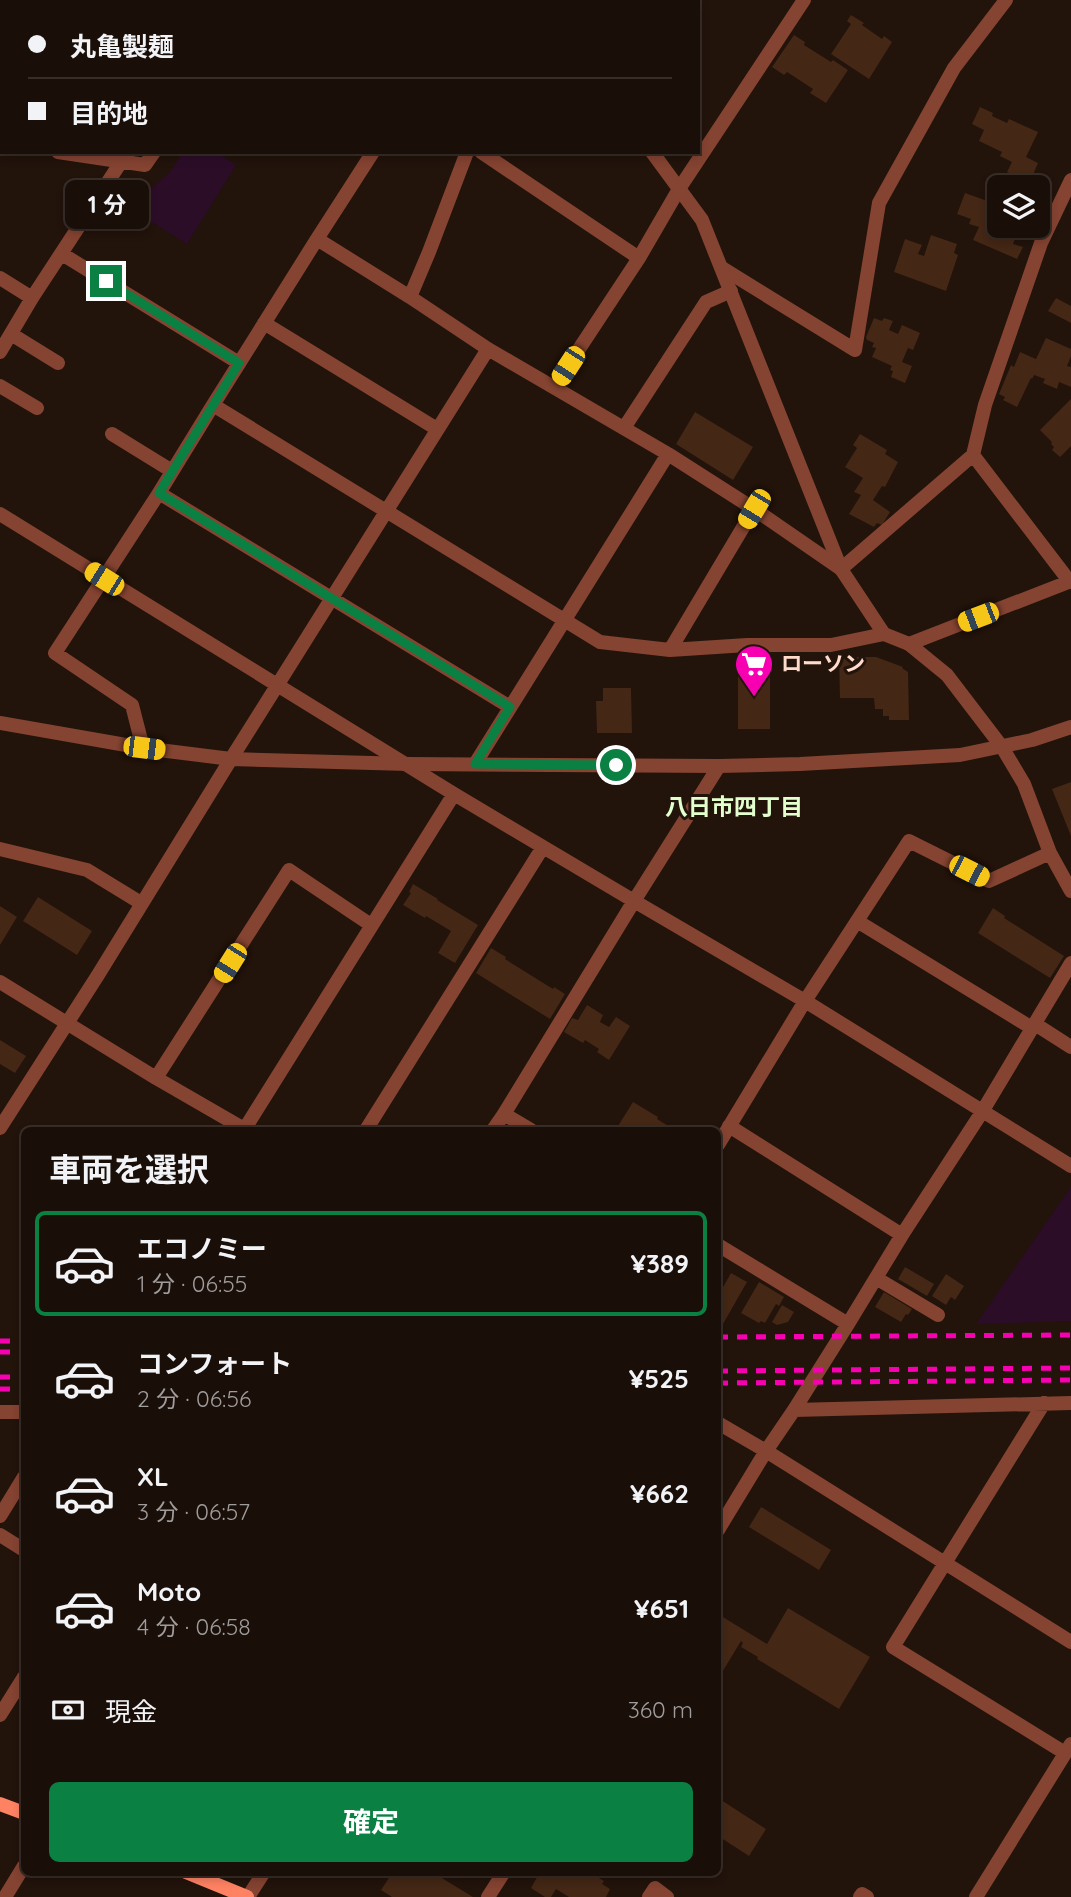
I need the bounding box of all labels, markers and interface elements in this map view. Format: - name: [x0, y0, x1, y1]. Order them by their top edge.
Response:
- text: 丸亀製麺: [70, 30, 174, 63]
- text: 目的地: [70, 97, 148, 130]
- map controls: [987, 175, 1050, 238]
- button: layers: [987, 175, 1050, 238]
- callout: 1 分: [64, 180, 148, 229]
- text: 1 分: [88, 190, 126, 219]
- route end: [90, 265, 122, 297]
- car: [548, 343, 589, 389]
- car: [735, 486, 774, 532]
- car: [81, 559, 128, 599]
- car: [955, 600, 1002, 634]
- supermarket icon: ローソン: [733, 643, 775, 698]
- place label: ローソン: [781, 650, 865, 676]
- car: [122, 735, 167, 761]
- route start: [600, 749, 632, 781]
- district label: 八日市四丁目: [665, 792, 803, 821]
- car: [946, 852, 993, 890]
- car: [210, 940, 251, 986]
- text: 車両を選択: [49, 1149, 209, 1189]
- icon: car: [53, 1232, 116, 1295]
- text: エコノミー: [137, 1232, 267, 1265]
- text: ¥389: [631, 1247, 689, 1280]
- text: 1 分 · 06:55: [137, 1269, 247, 1298]
- icon: car: [53, 1347, 116, 1410]
- text: コンフォート: [137, 1347, 292, 1380]
- text: ¥525: [629, 1362, 689, 1395]
- text: 2 分 · 06:56: [137, 1384, 251, 1413]
- text: XL: [137, 1460, 169, 1493]
- icon: car: [53, 1462, 116, 1525]
- text: ¥662: [630, 1477, 689, 1510]
- text: 3 分 · 06:57: [137, 1497, 250, 1526]
- text: Moto: [137, 1575, 201, 1608]
- icon: car: [53, 1577, 116, 1640]
- text: ¥651: [634, 1592, 689, 1625]
- text: 4 分 · 06:58: [137, 1612, 251, 1641]
- icon: cash: [49, 1691, 87, 1729]
- text: 現金: [105, 1695, 157, 1728]
- text: 360 m: [628, 1695, 693, 1724]
- button: 確定: [49, 1782, 693, 1862]

